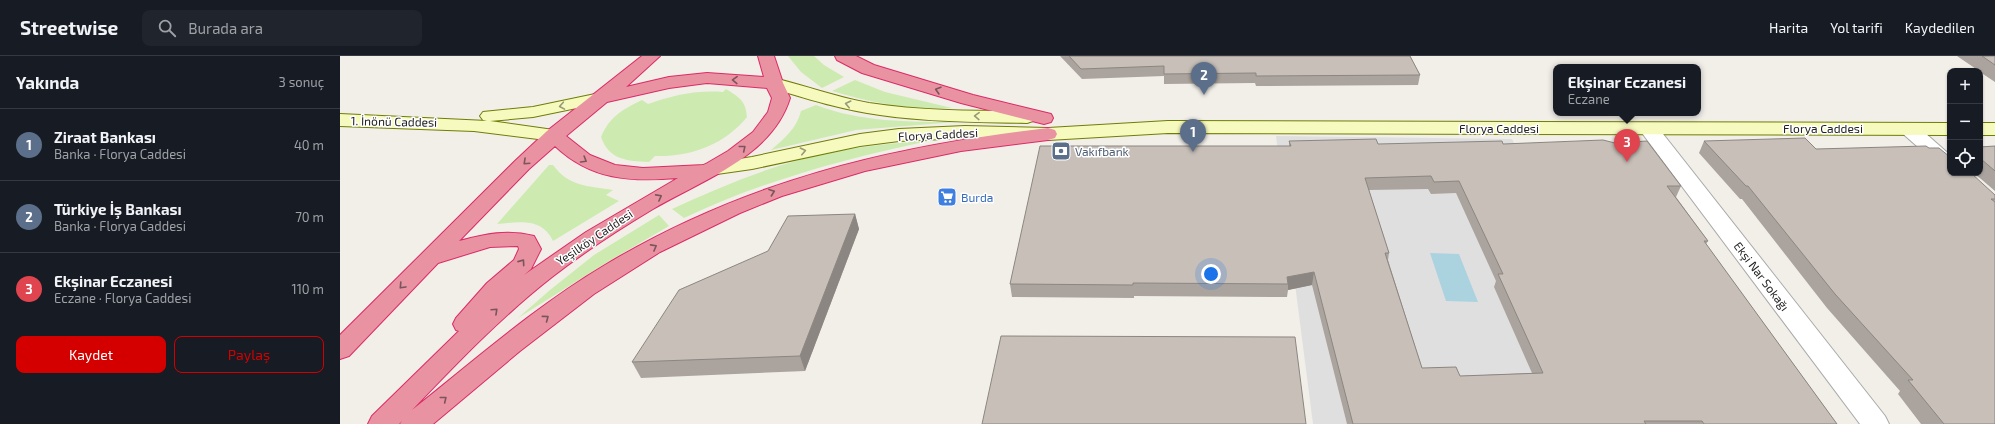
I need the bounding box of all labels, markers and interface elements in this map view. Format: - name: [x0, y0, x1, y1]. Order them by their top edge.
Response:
- search box: [142, 10, 422, 46]
- text: Streetwise: [20, 16, 118, 39]
- icon: search: [156, 17, 178, 39]
- text: Burada ara: [188, 19, 263, 37]
- text: Harita: [1769, 19, 1808, 36]
- text: Yol tarifi: [1830, 19, 1883, 36]
- text: Kaydedilen: [1905, 19, 1975, 36]
- pin: 2: [1191, 62, 1217, 95]
- popup: [1553, 64, 1701, 116]
- map controls: [1947, 68, 1983, 176]
- button: +: [1947, 68, 1983, 104]
- text: Yakında: [16, 72, 79, 92]
- text: Ekşinar Eczanesi: [1568, 73, 1686, 91]
- text: 3 sonuç: [279, 74, 324, 90]
- one-way arrow: [732, 75, 738, 84]
- one-way arrow: [935, 87, 942, 95]
- text: Eczane: [1568, 91, 1610, 107]
- one-way arrow: [845, 100, 851, 108]
- one-way arrow: [559, 102, 565, 110]
- button: −: [1947, 104, 1983, 140]
- one-way arrow: [974, 111, 980, 120]
- street label: 1. İnönü Caddesi: [351, 113, 437, 129]
- pin: 1: [1180, 119, 1206, 152]
- street label: Florya Caddesi: [1459, 121, 1539, 135]
- street label: Florya Caddesi: [1783, 121, 1863, 135]
- street label: Florya Caddesi: [898, 125, 978, 143]
- text: Ziraat Bankası: [54, 128, 156, 146]
- pin: 3: [1614, 129, 1640, 162]
- text: 1: [26, 137, 32, 153]
- text: 40 m: [294, 137, 324, 153]
- bank icon: Vakıfbank: [1050, 140, 1072, 162]
- button: locate: [1947, 140, 1983, 176]
- place label: Vakıfbank: [1075, 144, 1129, 158]
- text: Banka · Florya Caddesi: [54, 146, 186, 162]
- one-way arrow: [738, 146, 745, 153]
- one-way arrow: [800, 148, 806, 156]
- one-way arrow: [580, 155, 587, 162]
- one-way arrow: [523, 157, 531, 164]
- supermarket icon: Burda: [936, 186, 958, 208]
- one-way arrow: [769, 189, 776, 197]
- place label: Burda: [961, 190, 993, 204]
- one-way arrow: [655, 194, 662, 201]
- text: Türkiye İş Bankası: [54, 200, 182, 218]
- street label: Yeşilköy Caddesi: [553, 206, 635, 269]
- text: 2: [25, 209, 33, 225]
- text: 70 m: [295, 209, 324, 225]
- text: Banka · Florya Caddesi: [54, 218, 186, 234]
- street label: Ekşi Nar Sokağı: [1731, 239, 1793, 314]
- one-way arrow: [650, 244, 658, 251]
- one-way arrow: [517, 260, 524, 267]
- your location: [1201, 264, 1221, 284]
- text: Ekşinar Eczanesi: [54, 272, 172, 290]
- text: 3: [25, 281, 33, 297]
- text: 110 m: [292, 281, 324, 297]
- one-way arrow: [400, 281, 407, 289]
- text: Eczane · Florya Caddesi: [54, 290, 191, 306]
- one-way arrow: [490, 308, 498, 316]
- one-way arrow: [541, 316, 548, 323]
- button: Kaydet: [16, 336, 166, 373]
- button: Paylaş: [174, 336, 324, 373]
- one-way arrow: [440, 397, 447, 404]

